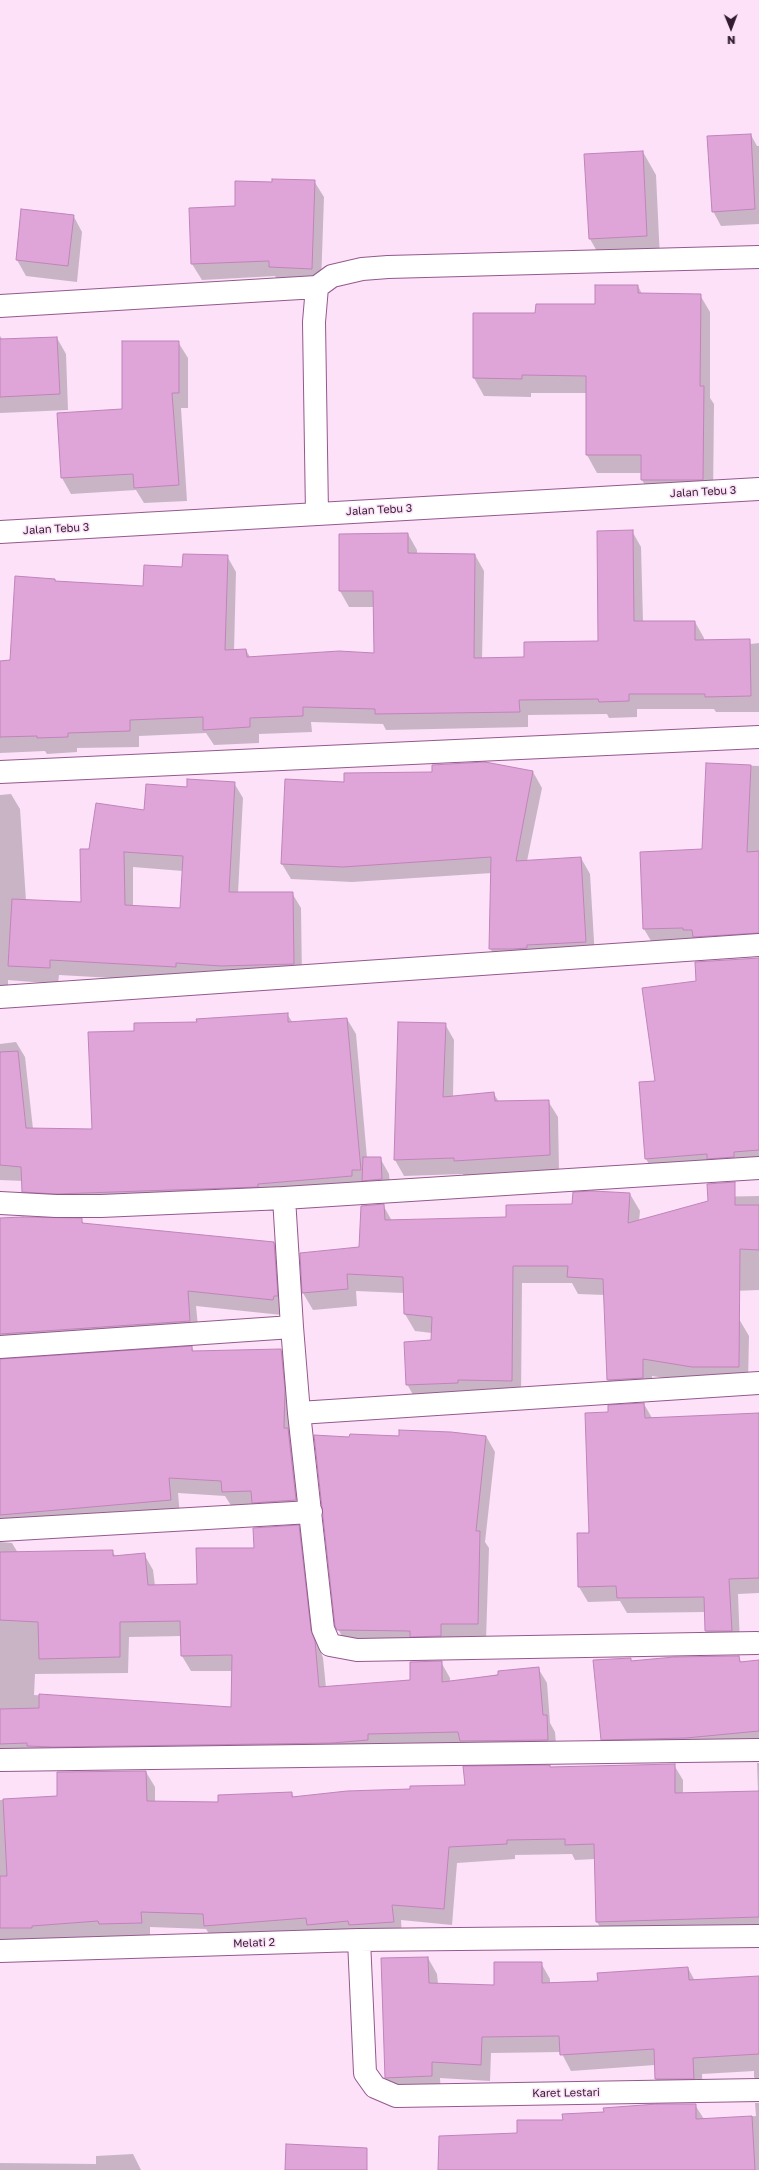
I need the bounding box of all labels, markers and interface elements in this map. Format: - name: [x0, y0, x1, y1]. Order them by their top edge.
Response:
- north arrow: [711, 8, 751, 48]
- text: N: [727, 34, 736, 47]
- street label: Jalan Tebu 3: [670, 484, 736, 500]
- street label: Jalan Tebu 3: [346, 502, 412, 518]
- street label: Jalan Tebu 3: [23, 521, 89, 537]
- street label: Melati 2: [233, 1936, 275, 1950]
- street label: Karet Lestari: [532, 2086, 600, 2100]

